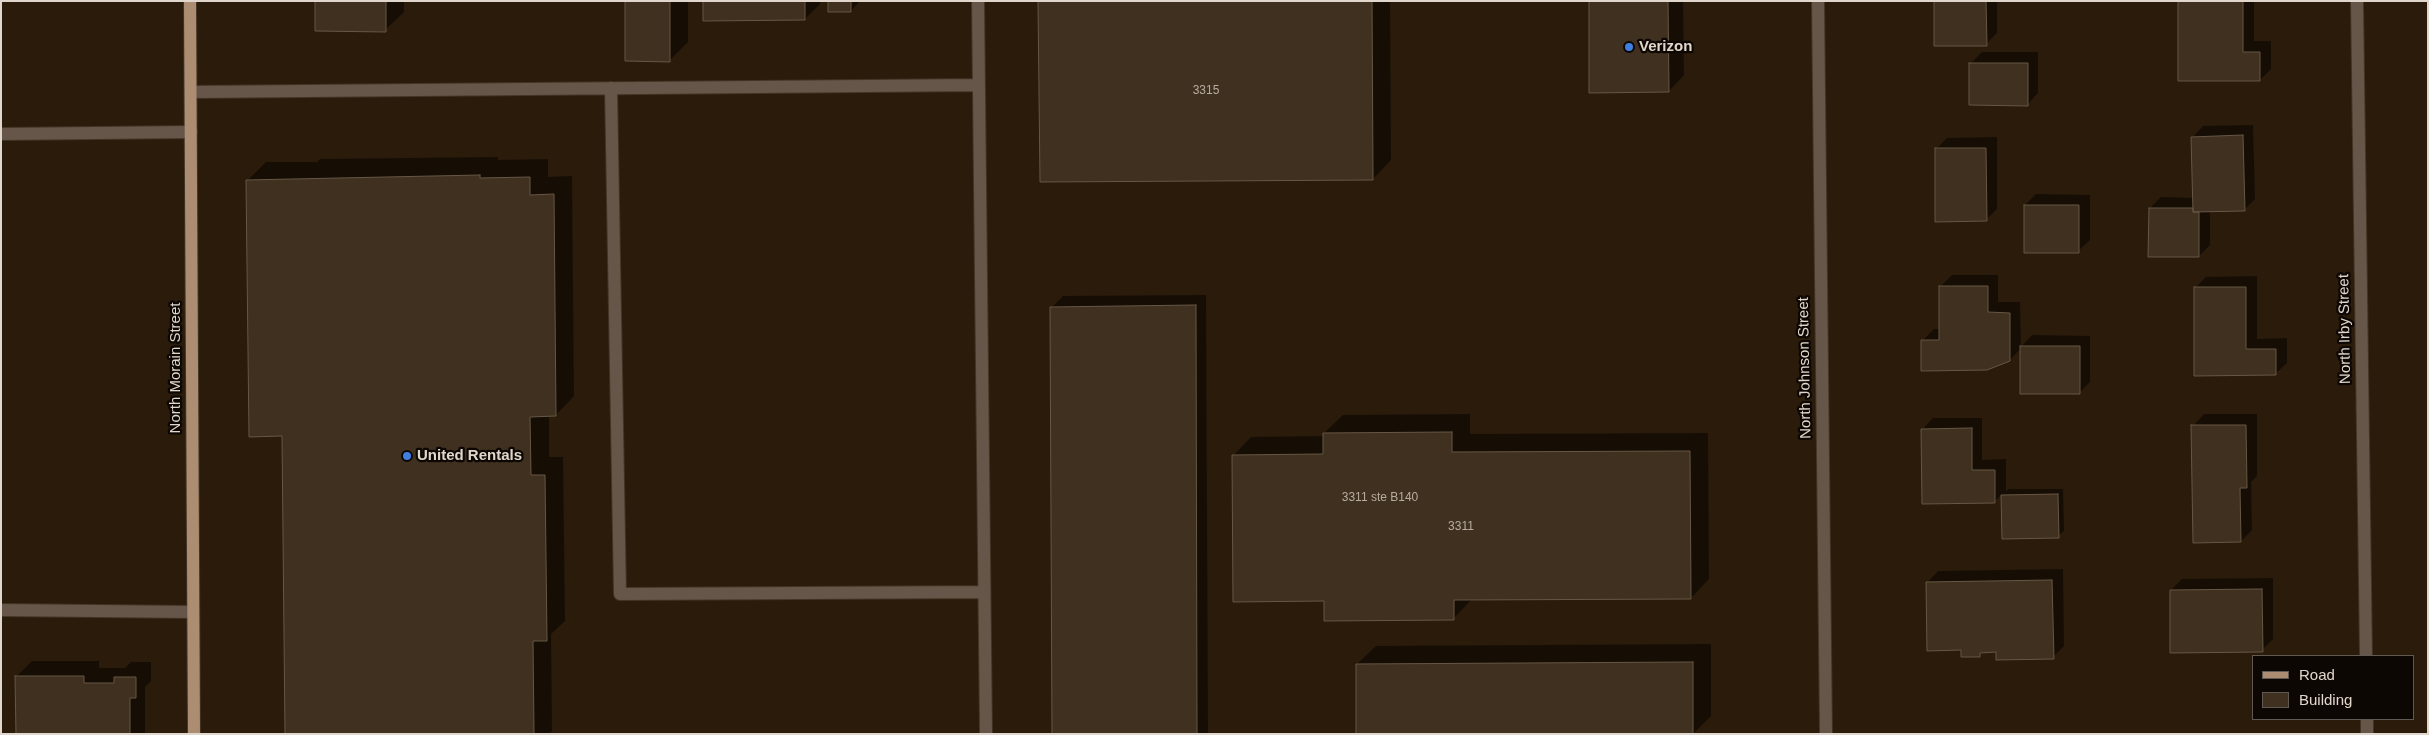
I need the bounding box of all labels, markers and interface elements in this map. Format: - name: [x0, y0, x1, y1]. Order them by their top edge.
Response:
- place label: Verizon: [1639, 38, 1692, 56]
- marker: Verizon: [1623, 41, 1635, 53]
- house number: 3315: [1193, 84, 1219, 98]
- street label: North Irby Street: [2335, 274, 2355, 384]
- street label: North Johnson Street: [1795, 297, 1815, 439]
- street label: North Morain Street: [167, 303, 185, 433]
- place label: United Rentals: [417, 447, 522, 465]
- marker: United Rentals: [401, 450, 413, 462]
- house number: 3311 ste B140: [1342, 491, 1418, 505]
- house number: 3311: [1448, 520, 1474, 534]
- legend: [2252, 655, 2414, 720]
- text: Road: [2299, 666, 2335, 683]
- text: Building: [2299, 691, 2352, 708]

